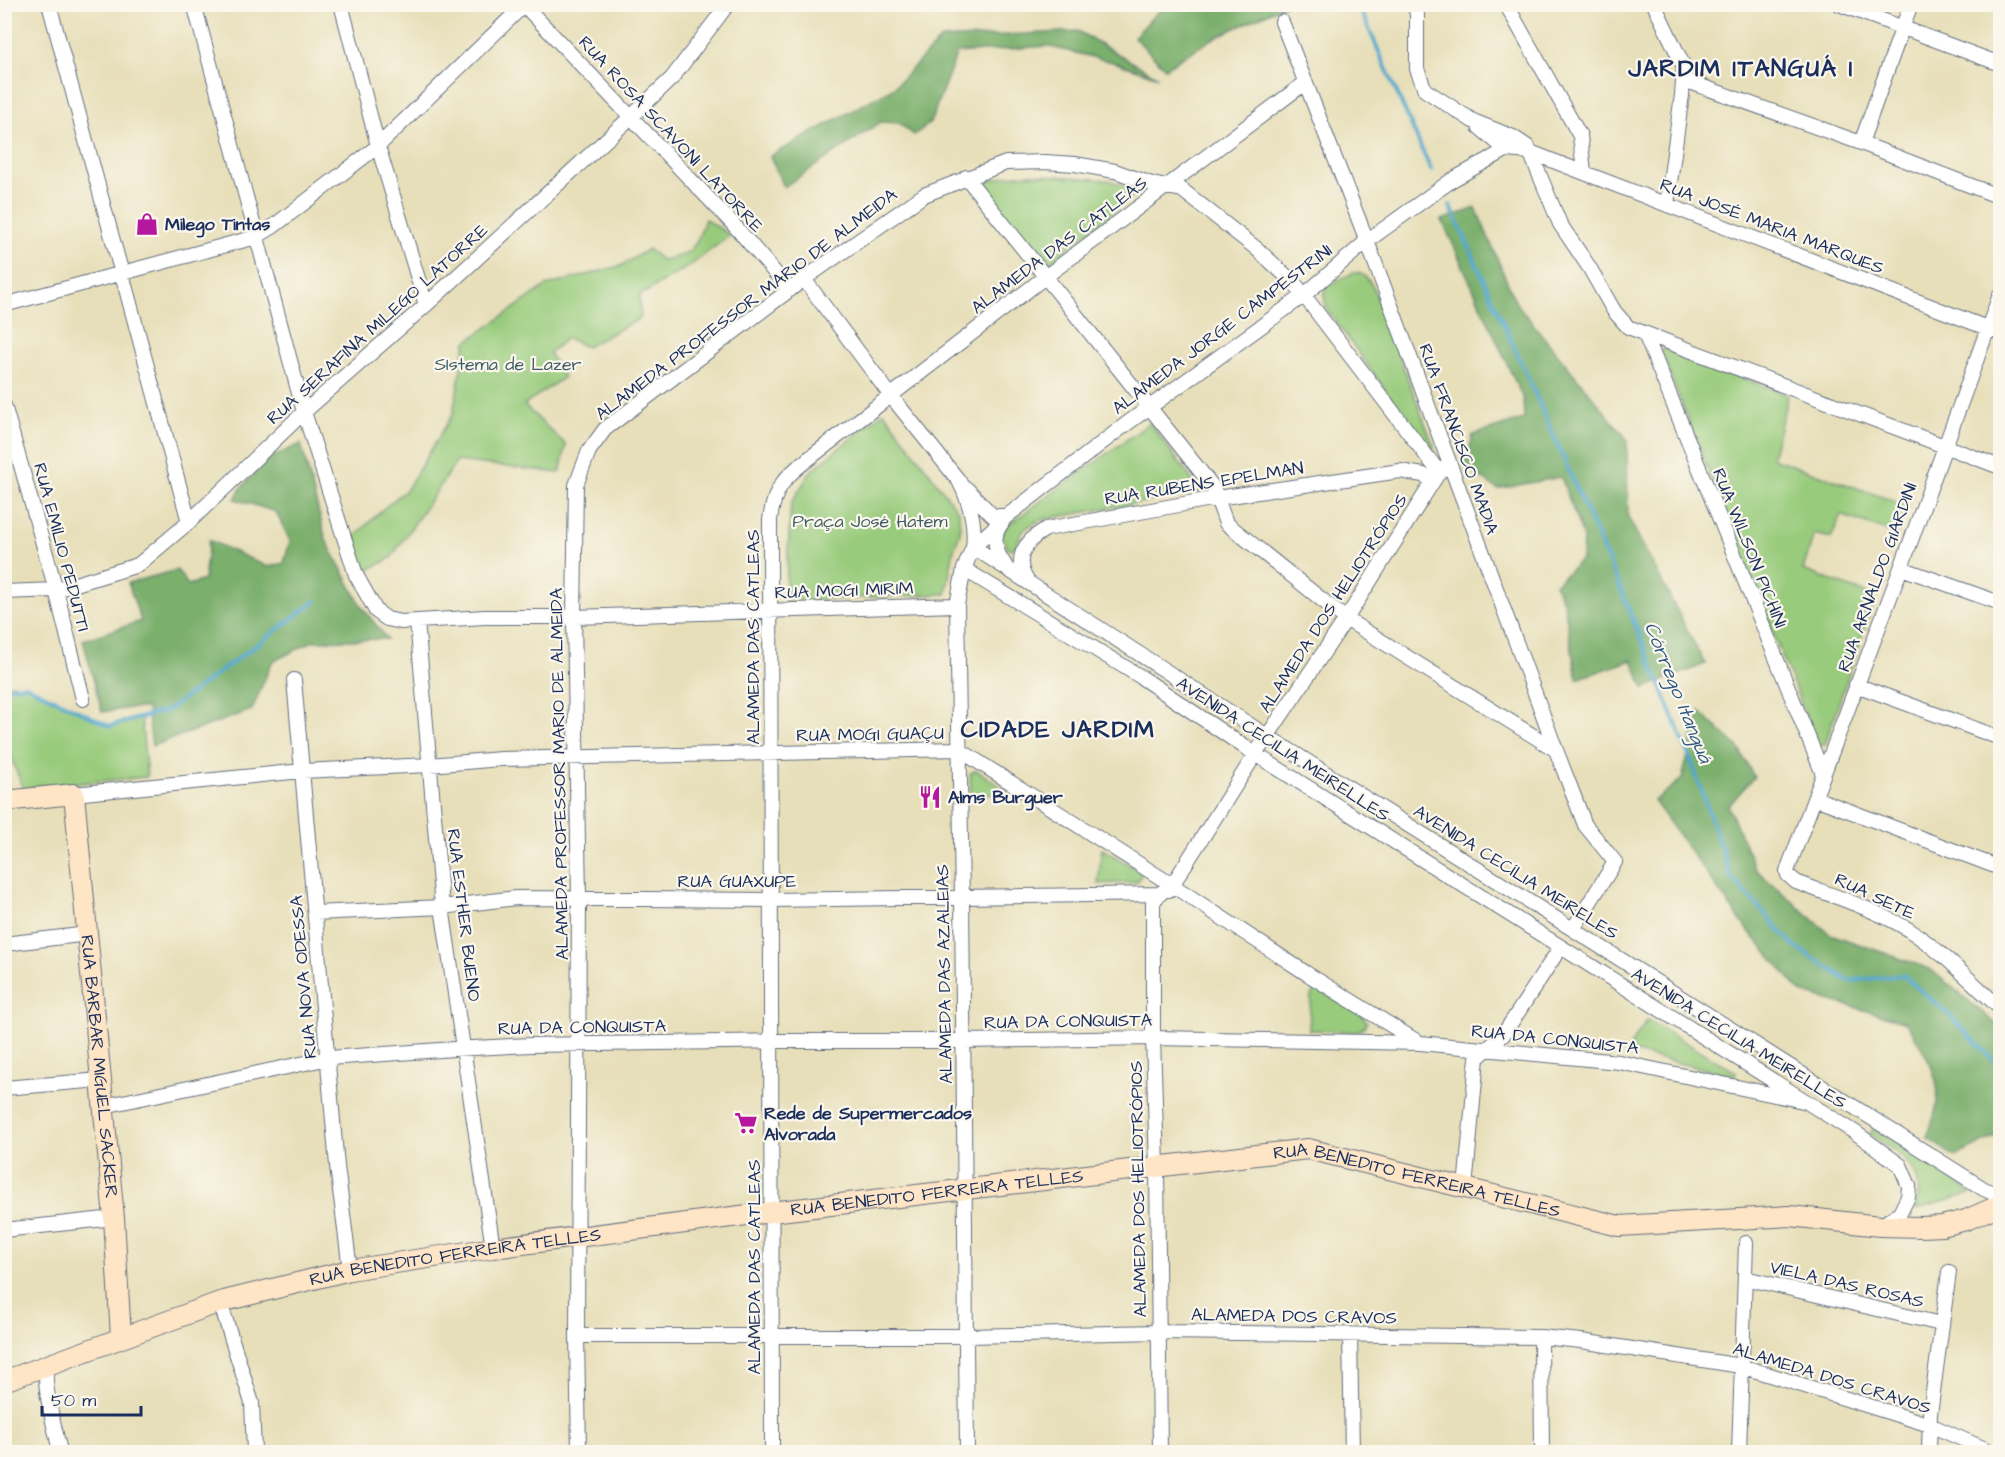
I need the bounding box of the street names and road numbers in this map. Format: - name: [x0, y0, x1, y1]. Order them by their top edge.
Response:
- street label: RUA ROSA SCAVONI LATORRE: [573, 30, 769, 239]
- street label: ALAMEDA DAS CATLEAS: [966, 171, 1153, 320]
- street label: RUA JOSÉ MARIA MARQUES: [1656, 172, 1887, 281]
- street label: ALAMEDA PROFESSOR MARIO DE ALMEIDA: [590, 182, 903, 426]
- street label: RUA SERAFINA MILEGO LATORRE: [261, 218, 494, 431]
- street label: ALAMEDA JORGE CAMPESTRINI: [1107, 238, 1338, 421]
- street label: RUA FRANCISCO MADIA: [1412, 340, 1505, 538]
- street label: RUA RUBENS EPELMAN: [1103, 455, 1305, 512]
- street label: RUA EMÍLIO PEDUTTI: [27, 460, 96, 634]
- street label: RUA WILSON PICHINI: [1706, 464, 1793, 632]
- street label: RUA ARNALDO GIARDINI: [1831, 479, 1923, 676]
- street label: ALAMEDA DOS HELIOTRÓPIOS: [1253, 489, 1414, 718]
- street label: ALAMEDA DAS CATLEAS: [741, 529, 766, 745]
- street label: RUA MOGI MIRIM: [774, 576, 914, 605]
- street label: ALAMEDA PROFESSOR MARIO DE ALMEIDA: [544, 587, 575, 960]
- street label: AVENIDA CECILIA MEIRELLES: [1171, 671, 1394, 828]
- street label: RUA MOGI GUAÇU: [796, 721, 944, 748]
- street label: AVENIDA CECÍLIA MEIRELES: [1409, 799, 1623, 946]
- street label: RUA ESTHER BUENO: [441, 827, 486, 1003]
- street label: ALAMEDA DAS AZALEIAS: [930, 864, 959, 1084]
- street label: RUA SETE: [1831, 867, 1919, 926]
- street label: RUA GUAXUPE: [678, 869, 797, 894]
- street label: RUA NOVA ODESSA: [284, 894, 323, 1060]
- street label: RUA BARBAR MIGUEL SACKER: [74, 934, 124, 1199]
- street label: AVENIDA CECILIA MEIRELLES: [1626, 962, 1851, 1115]
- street label: RUA DA CONQUISTA: [984, 1008, 1153, 1035]
- street label: RUA DA CONQUISTA: [498, 1014, 667, 1041]
- street label: RUA DA CONQUISTA: [1470, 1018, 1640, 1061]
- street label: ALAMEDA DOS HELIOTRÓPIOS: [1124, 1060, 1153, 1318]
- street label: RUA BENEDITO FERREIRA TELLES: [1272, 1137, 1563, 1224]
- street label: ALAMEDA DAS CATLEAS: [742, 1159, 767, 1375]
- street label: RUA BENEDITO FERREIRA TELLES: [789, 1163, 1085, 1223]
- street label: RUA BENEDITO FERREIRA TELLES: [307, 1222, 603, 1292]
- street label: VIELA DAS ROSAS: [1767, 1255, 1926, 1314]
- street label: ALAMEDA DOS CRAVOS: [1191, 1302, 1397, 1331]
- street label: ALAMEDA DOS CRAVOS: [1730, 1336, 1934, 1421]

